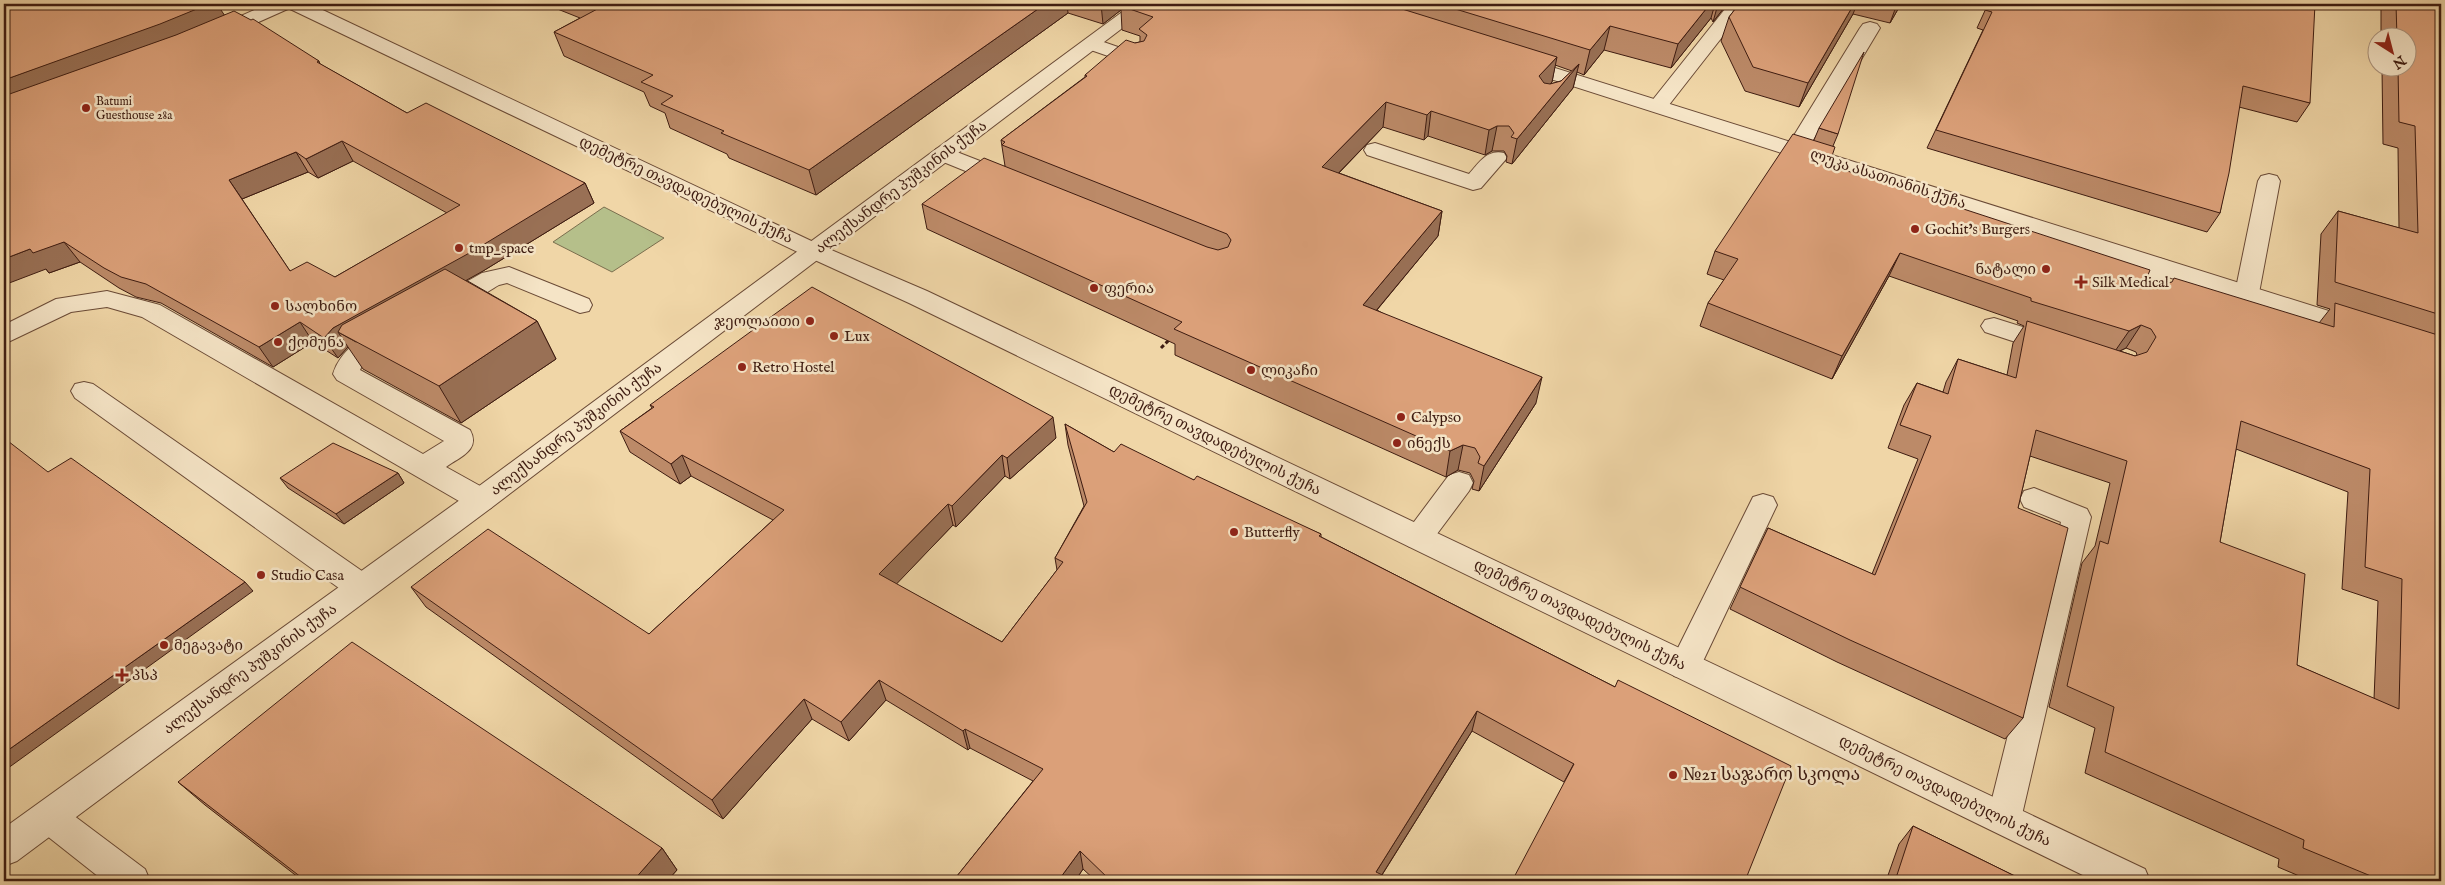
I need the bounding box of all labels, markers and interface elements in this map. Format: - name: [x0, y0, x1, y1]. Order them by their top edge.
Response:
- north arrow: [2368, 28, 2418, 78]
- text: N: [2389, 50, 2410, 73]
- place label: Batumi Guesthouse 28a: [96, 94, 173, 123]
- marker: Batumi Guesthouse 28a: [80, 102, 92, 114]
- street label: ალექსანდრე პუშკინის ქუჩა: [811, 116, 991, 258]
- street label: დემეტრე თავდადებულის ქუჩა: [576, 132, 796, 248]
- street label: ლუკა ასათიანის ქუჩა: [1808, 145, 1968, 213]
- place label: Gochit's Burgers: [1925, 220, 2030, 239]
- marker: Gochit's Burgers: [1909, 223, 1921, 235]
- place label: tmp_space: [469, 239, 534, 258]
- marker: tmp_space: [453, 242, 465, 254]
- place label: ნატალი: [1975, 260, 2036, 279]
- marker: ნატალი: [2040, 263, 2052, 275]
- place label: Silk Medical: [2092, 273, 2170, 292]
- marker: Silk Medical: [2074, 275, 2088, 289]
- place label: ფერია: [1104, 279, 1154, 298]
- marker: ფერია: [1088, 282, 1100, 294]
- place label: სალხინო: [285, 297, 357, 316]
- marker: სალხინო: [269, 300, 281, 312]
- place label: ჯეოლაითი: [714, 312, 800, 331]
- marker: ჯეოლაითი: [804, 315, 816, 327]
- place label: Lux: [844, 327, 870, 346]
- marker: Lux: [828, 330, 840, 342]
- place label: ქომუნა: [288, 333, 344, 352]
- marker: ქომუნა: [272, 336, 284, 348]
- street label: ალექსანდრე პუშკინის ქუჩა: [486, 358, 666, 500]
- place label: Retro Hostel: [752, 358, 835, 377]
- marker: Retro Hostel: [736, 361, 748, 373]
- place label: ლიკაჩი: [1261, 361, 1318, 380]
- marker: ლიკაჩი: [1245, 364, 1257, 376]
- street label: დემეტრე თავდადებულის ქუჩა: [1106, 380, 1324, 500]
- place label: Calypso: [1411, 408, 1461, 427]
- marker: Calypso: [1395, 411, 1407, 423]
- place label: ინექს: [1407, 434, 1451, 453]
- marker: ინექს: [1391, 437, 1403, 449]
- place label: Butterfly: [1244, 523, 1300, 542]
- marker: Butterfly: [1228, 526, 1240, 538]
- street label: დემეტრე თავდადებულის ქუჩა: [1471, 555, 1689, 675]
- place label: Studio Casa: [271, 566, 344, 585]
- marker: Studio Casa: [255, 569, 267, 581]
- street label: ალექსანდრე პუშკინის ქუჩა: [159, 600, 341, 738]
- place label: მეგავატი: [174, 636, 243, 655]
- marker: მეგავატი: [158, 639, 170, 651]
- place label: პსპ: [132, 666, 158, 685]
- marker: პსპ: [116, 669, 128, 681]
- street label: დემეტრე თავდადებულის ქუჩა: [1836, 731, 2054, 851]
- place label: №21 საჯარო სკოლა: [1683, 764, 1860, 787]
- marker: №21 საჯარო სკოლა: [1667, 769, 1679, 781]

